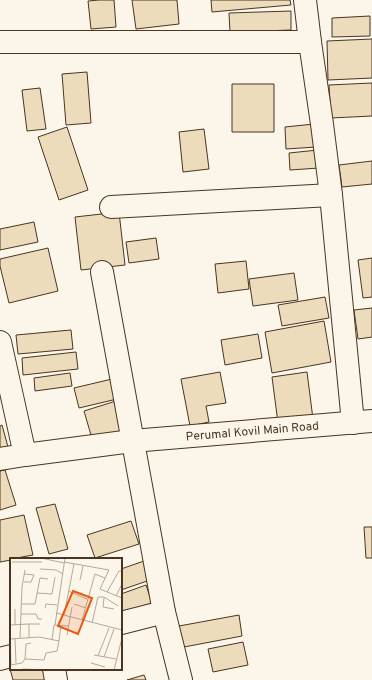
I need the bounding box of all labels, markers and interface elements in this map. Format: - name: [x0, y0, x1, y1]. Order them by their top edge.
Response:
- street label: Perumal Kovil Main Road: [185, 418, 320, 445]
- inset map: [10, 558, 122, 670]

